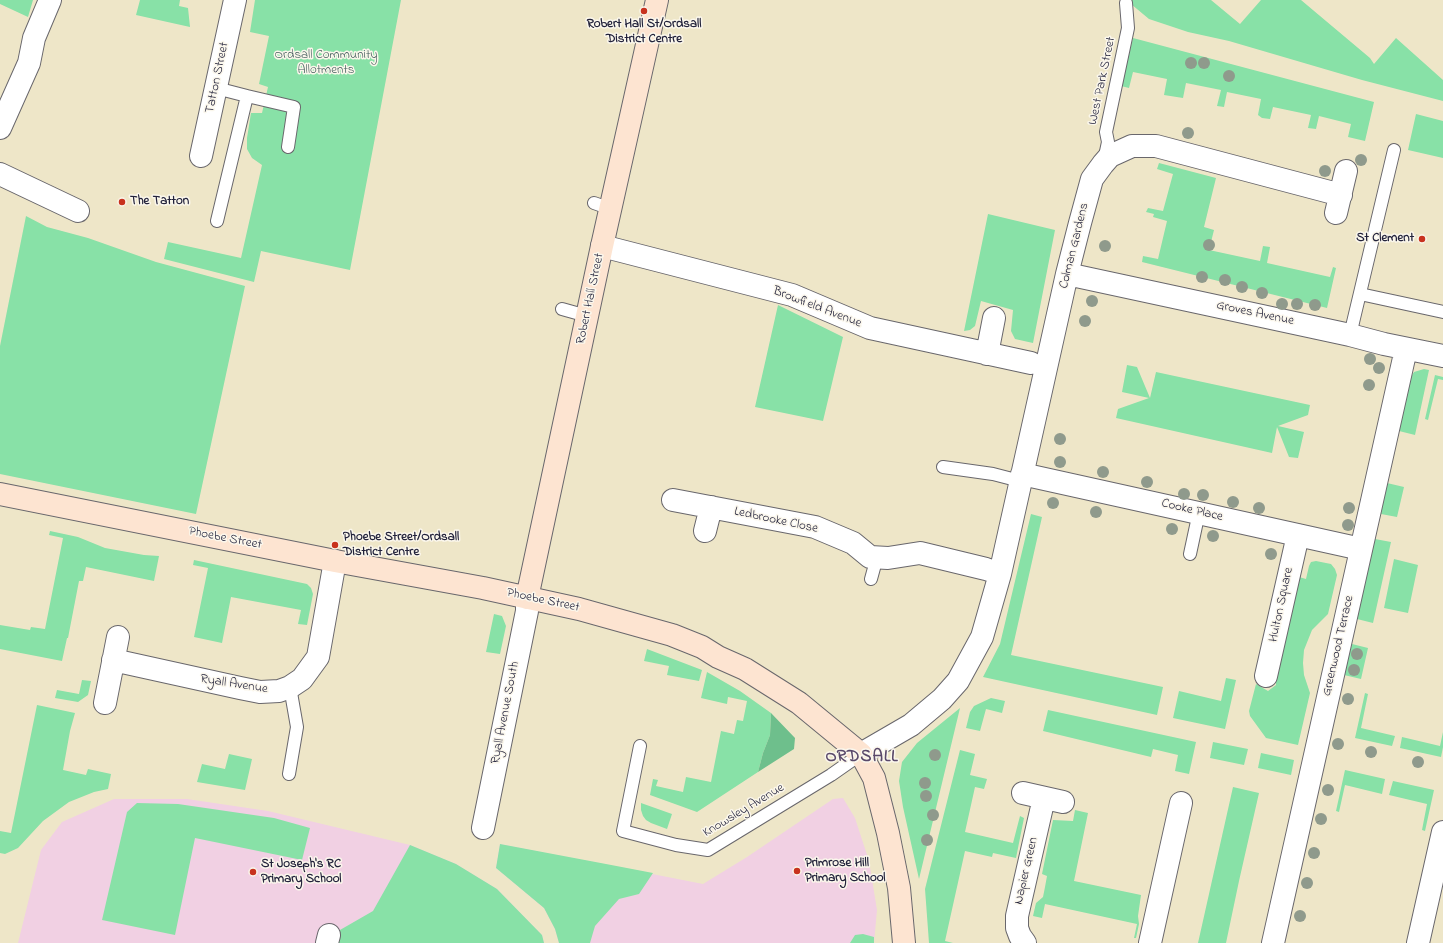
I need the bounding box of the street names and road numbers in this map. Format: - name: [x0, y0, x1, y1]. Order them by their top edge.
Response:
- street label: West Park Street: [1086, 36, 1120, 126]
- street label: Tatton Street: [203, 41, 233, 115]
- street label: Colman Gardens: [1057, 202, 1093, 290]
- street label: Robert Hall Street: [574, 252, 608, 346]
- street label: Browfield Avenue: [770, 284, 864, 332]
- street label: Groves Avenue: [1215, 298, 1295, 330]
- street label: Cooke Place: [1160, 496, 1224, 526]
- street label: Ledbrooke Close: [733, 505, 819, 537]
- street label: Phoebe Street: [187, 524, 263, 554]
- street label: Hulton Square: [1266, 566, 1298, 644]
- street label: Phoebe Street: [505, 586, 581, 616]
- street label: Greenwood Terrace: [1320, 594, 1358, 698]
- street label: Ryall Avenue South: [488, 660, 524, 766]
- street label: Ryall Avenue: [199, 672, 269, 698]
- street label: Knowsley Avenue: [701, 781, 787, 841]
- street label: Napier Green: [1012, 836, 1042, 906]

